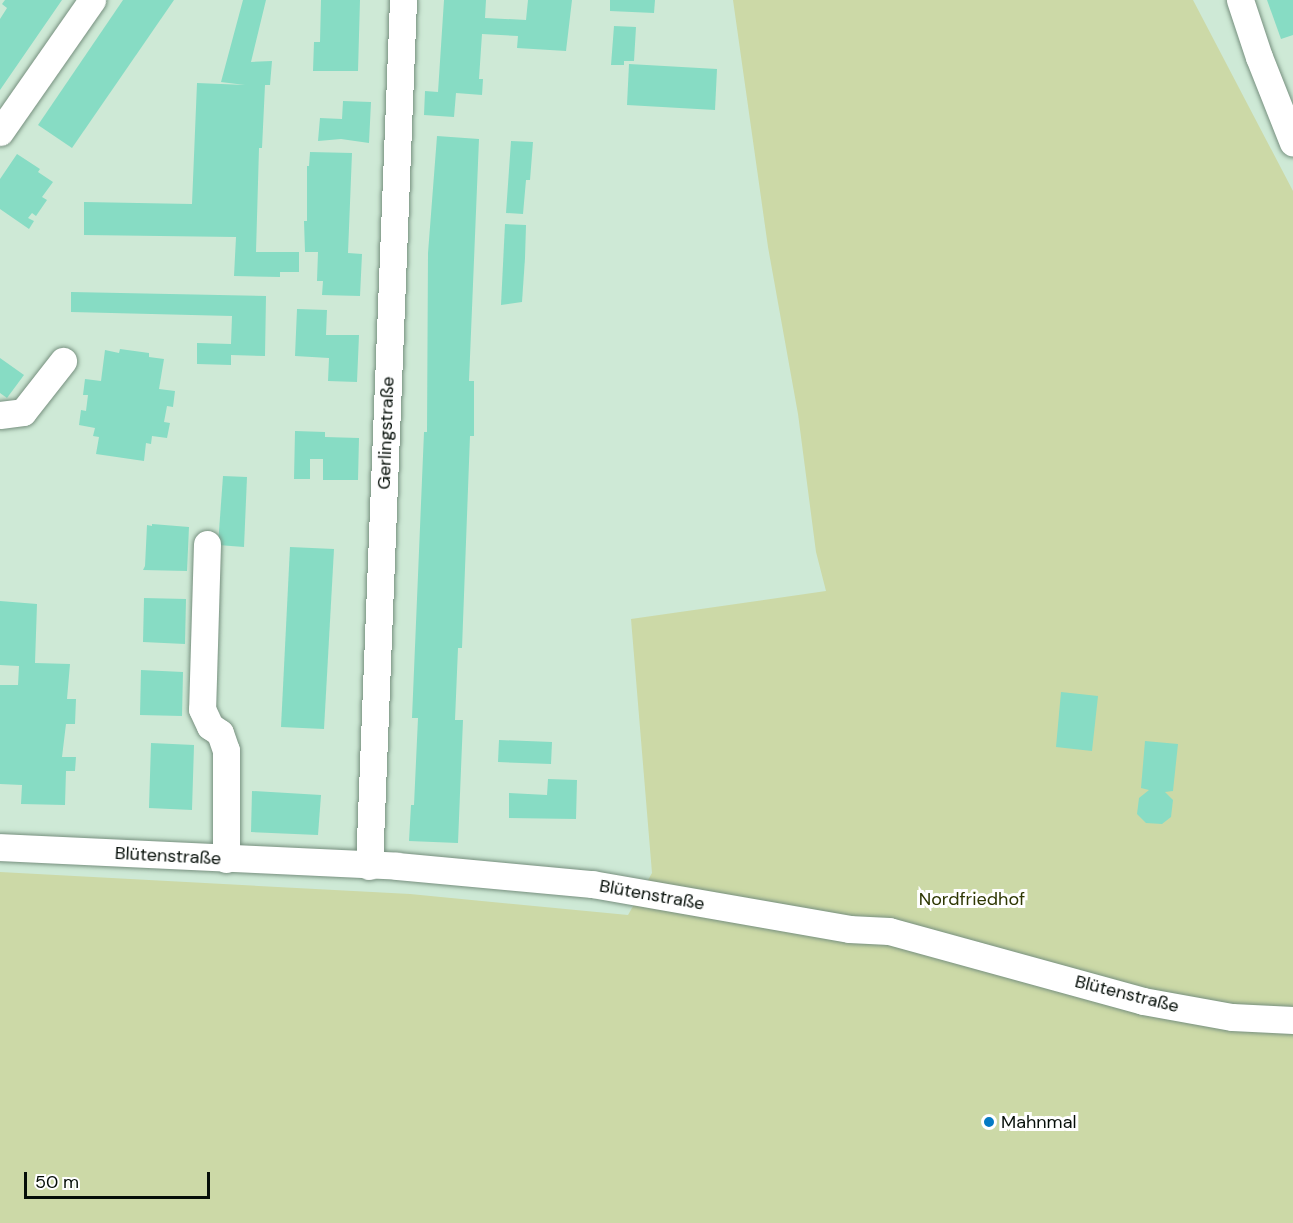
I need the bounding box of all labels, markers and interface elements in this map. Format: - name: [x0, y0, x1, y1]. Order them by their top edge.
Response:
- street label: Gerlingstraße: [373, 376, 399, 490]
- street label: Blütenstraße: [114, 842, 222, 870]
- street label: Blütenstraße: [598, 875, 706, 915]
- park label: Nordfriedhof: [919, 888, 1025, 910]
- street label: Blütenstraße: [1073, 971, 1181, 1017]
- place label: Mahnmal: [1001, 1111, 1076, 1133]
- marker: Mahnmal: [982, 1115, 996, 1129]
- scale bar: [27, 1160, 213, 1198]
- text: 50 m: [35, 1170, 79, 1194]

